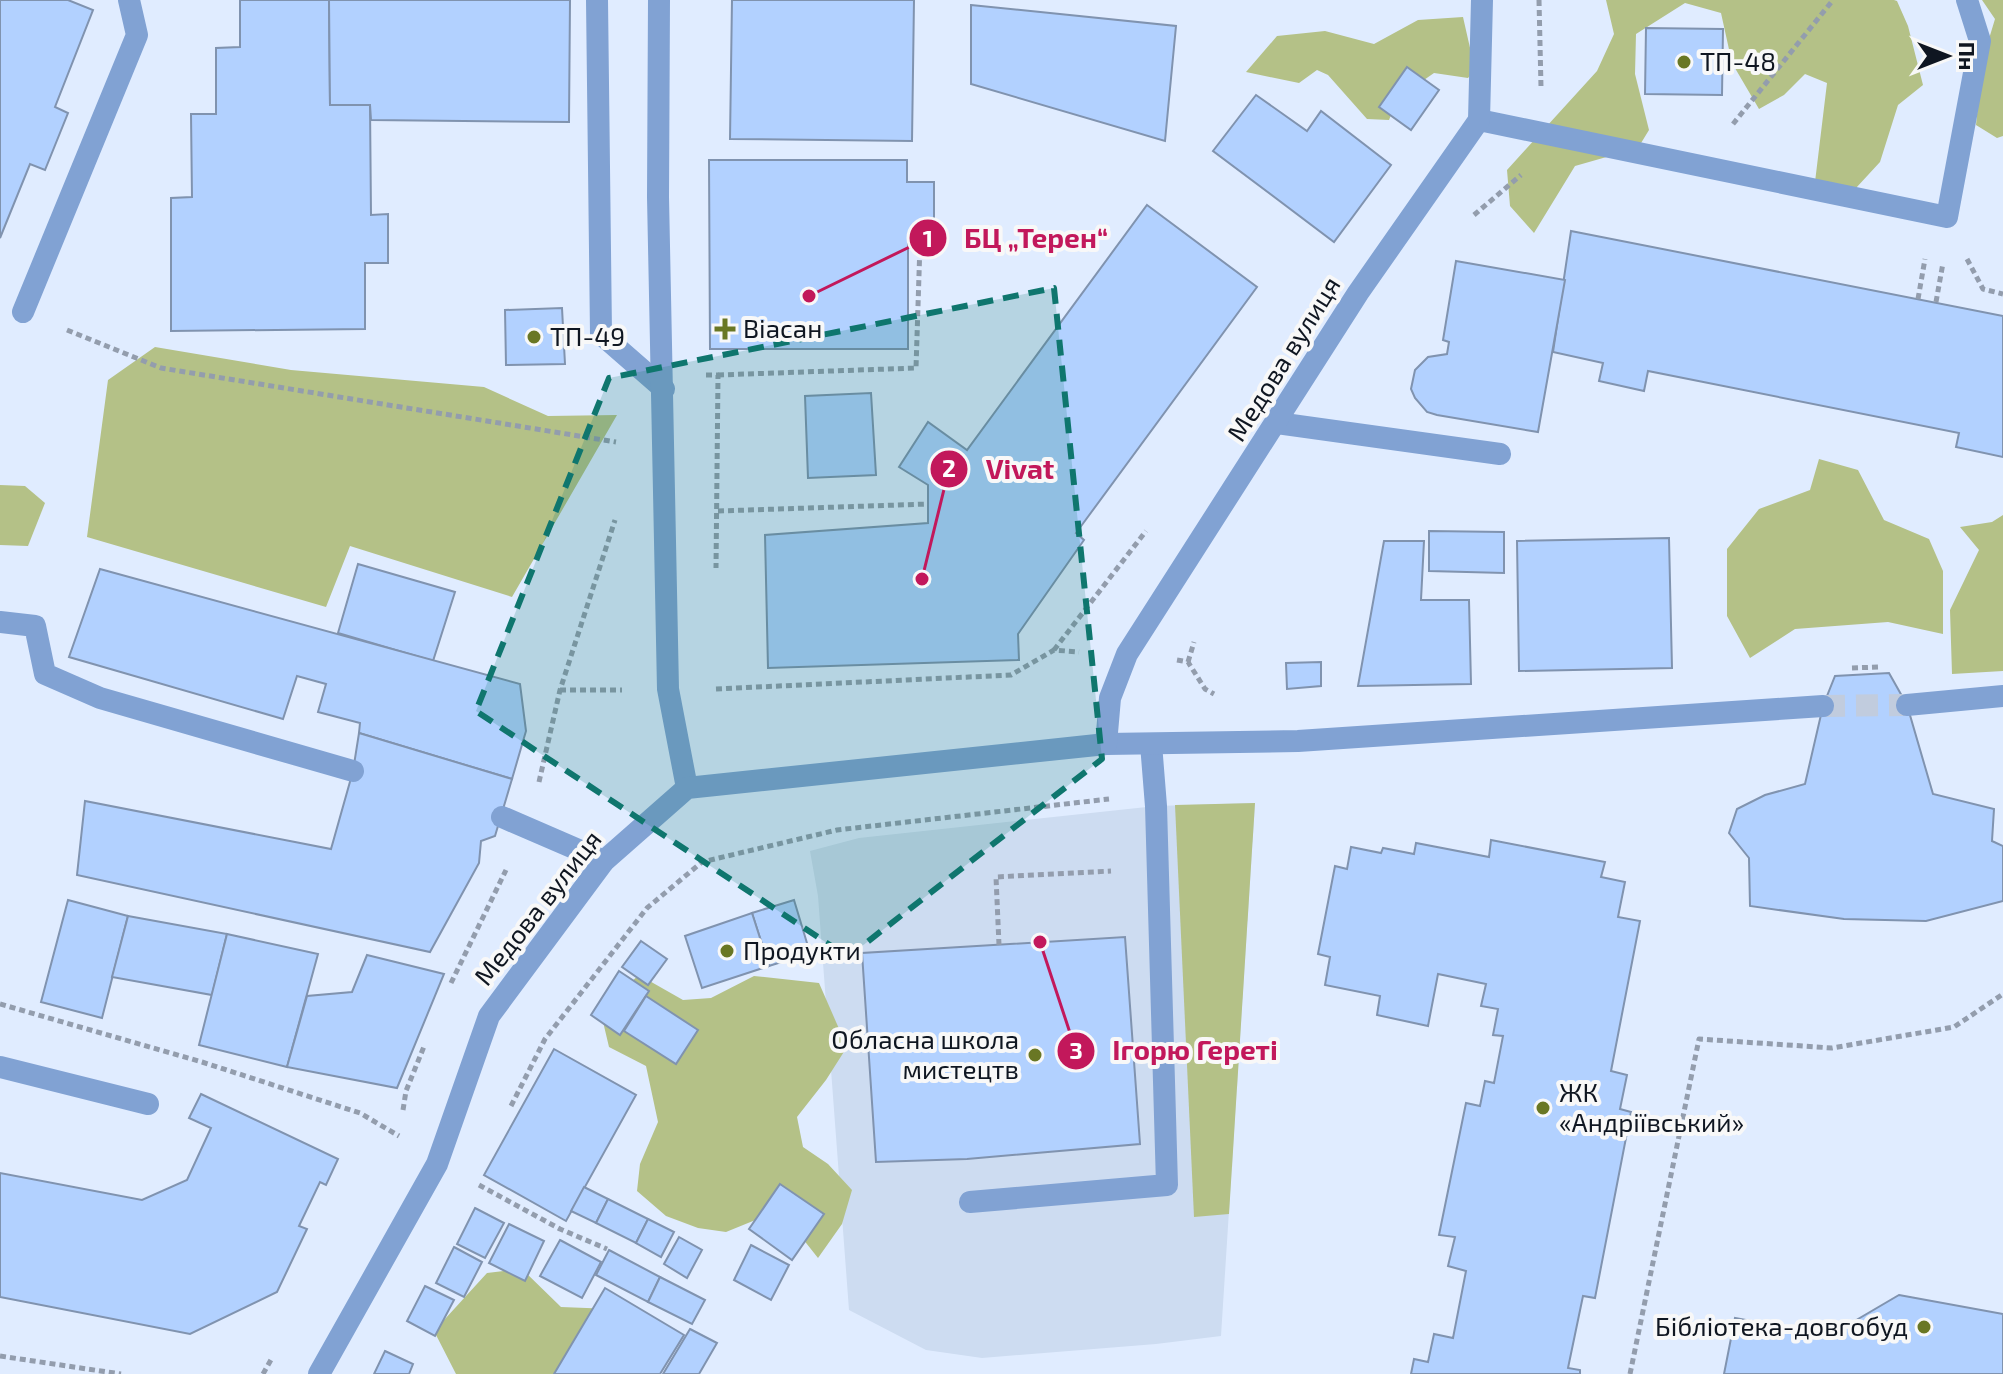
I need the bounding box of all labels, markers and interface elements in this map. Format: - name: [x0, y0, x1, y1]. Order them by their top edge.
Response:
- north arrow: [1907, 16, 1987, 96]
- text: Пн: [1955, 42, 1981, 70]
- place label: ТП-48: [1700, 45, 1776, 76]
- marker: ТП-48: [1675, 53, 1693, 71]
- callout: БЦ „Терен“: [908, 212, 1124, 264]
- text: БЦ „Терен“: [964, 220, 1108, 254]
- text: 1: [923, 223, 933, 252]
- street label: Медова вулиця: [1220, 270, 1346, 447]
- place label: Віасан: [743, 312, 822, 343]
- marker: Віасан: [714, 318, 736, 340]
- place label: ТП-49: [550, 320, 625, 351]
- marker: ТП-49: [525, 328, 543, 346]
- callout: Vivat: [929, 443, 1070, 495]
- text: Vivat: [986, 451, 1054, 485]
- text: 2: [942, 453, 956, 482]
- street label: Медова вулиця: [467, 824, 608, 991]
- place label: Продукти: [743, 934, 861, 966]
- marker: Продукти: [718, 942, 736, 960]
- place label: Обласна школа мистецтв: [831, 1023, 1019, 1084]
- callout: Ігорю Гереті: [1056, 1025, 1294, 1077]
- text: Ігорю Гереті: [1112, 1032, 1278, 1066]
- text: 3: [1069, 1035, 1083, 1064]
- marker: Обласна школа мистецтв: [1026, 1046, 1044, 1064]
- place label: ЖК «Андріївський»: [1559, 1076, 1744, 1137]
- marker: ЖК «Андріївський»: [1534, 1099, 1552, 1117]
- place label: Бібліотека-довгобуд: [1655, 1310, 1908, 1342]
- marker: Бібліотека-довгобуд: [1915, 1318, 1933, 1336]

